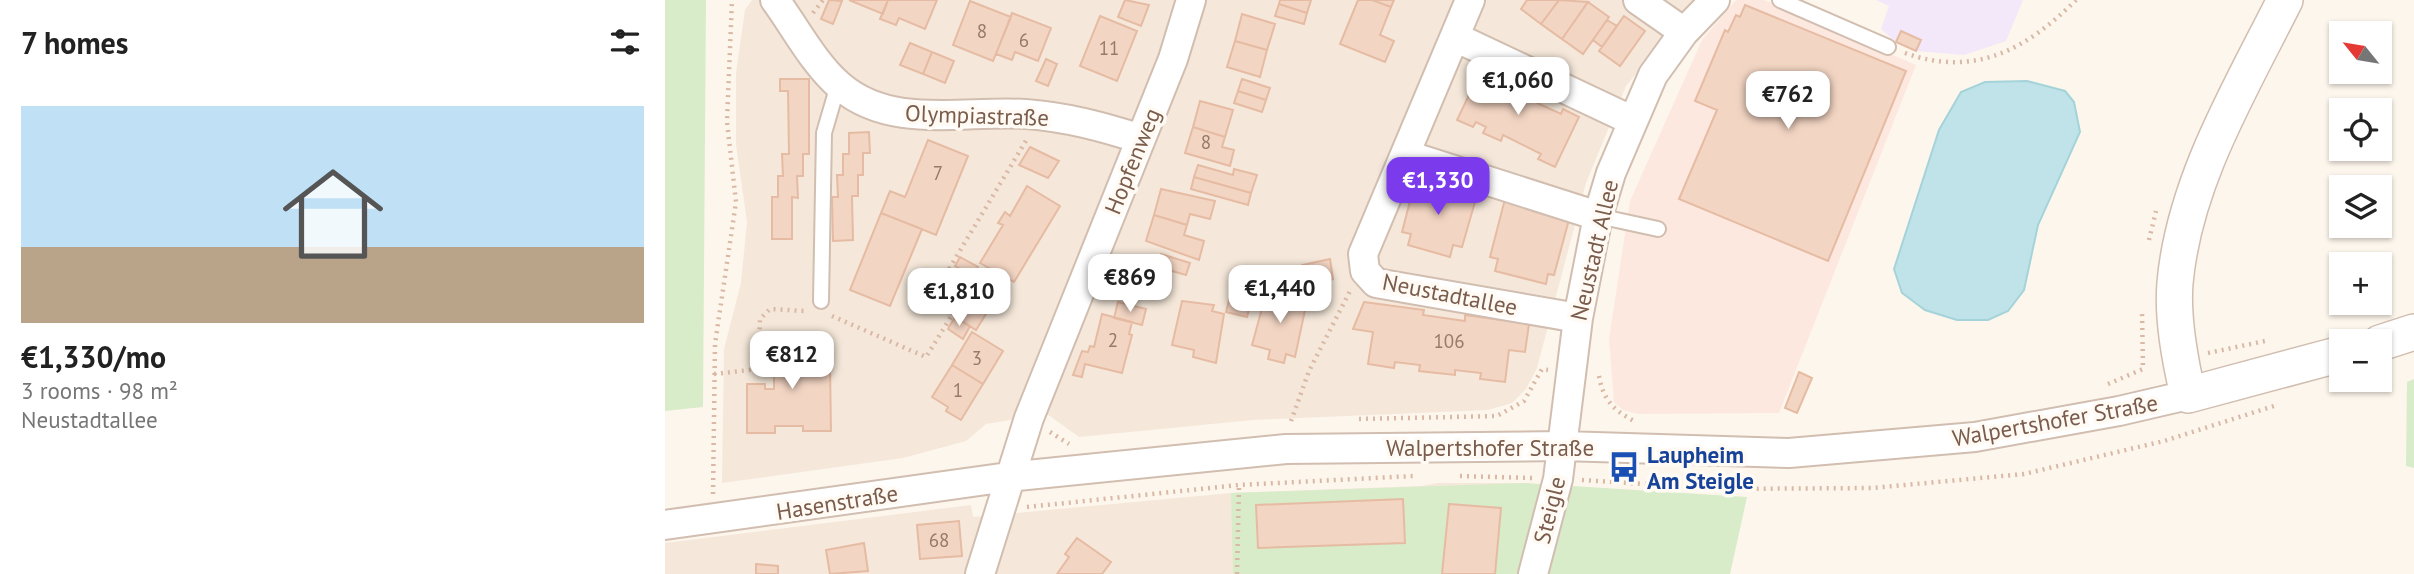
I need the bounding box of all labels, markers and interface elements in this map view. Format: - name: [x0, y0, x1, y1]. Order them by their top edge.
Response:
- house number: 8: [977, 19, 987, 43]
- north arrow: [2329, 21, 2392, 84]
- map controls: [2329, 21, 2392, 392]
- text: 7 homes: [21, 23, 129, 62]
- icon: filters: [606, 23, 644, 61]
- house number: 6: [1019, 28, 1029, 52]
- house number: 11: [1099, 36, 1119, 60]
- pin: €1,060: [1461, 58, 1575, 117]
- text: €1,060: [1482, 65, 1554, 94]
- pin: €762: [1747, 72, 1829, 131]
- text: €762: [1762, 79, 1814, 108]
- street label: Olympiastraße: [905, 98, 1049, 132]
- button: locate: [2329, 98, 2392, 161]
- street label: Hopfenweg: [1098, 104, 1166, 218]
- house number: 8: [1201, 130, 1211, 154]
- icon: home: [270, 151, 396, 277]
- pin: €1,330: [1381, 158, 1495, 217]
- house number: 7: [933, 161, 943, 185]
- text: €1,330: [1402, 165, 1474, 194]
- button: layers: [2329, 175, 2392, 238]
- street label: Neustadt Allee: [1564, 177, 1624, 323]
- button: +: [2329, 252, 2392, 315]
- pin: €869: [1089, 254, 1171, 314]
- text: €869: [1104, 262, 1156, 291]
- pin: €1,440: [1223, 266, 1337, 325]
- street label: Neustadtallee: [1380, 267, 1520, 321]
- pin: €1,810: [902, 268, 1016, 328]
- text: €1,440: [1244, 273, 1316, 302]
- text: €1,810: [923, 276, 995, 305]
- house number: 2: [1108, 328, 1118, 352]
- house number: 106: [1433, 329, 1465, 353]
- button: −: [2329, 329, 2392, 392]
- pin: €812: [751, 332, 833, 391]
- text: €1,330/mo: [21, 337, 166, 376]
- text: €812: [766, 339, 818, 368]
- house number: 3: [972, 346, 982, 370]
- text: 3 rooms · 98 m²: [21, 376, 178, 405]
- house number: 1: [953, 378, 963, 402]
- street label: Walpertshofer Straße: [1950, 388, 2160, 452]
- text: Neustadtallee: [21, 405, 158, 434]
- street label: Walpertshofer Straße: [1386, 433, 1594, 462]
- place label: Laupheim Am Steigle: [1647, 440, 1754, 495]
- bus stop icon: Laupheim Am Steigle: [1607, 450, 1641, 484]
- street label: Steigle: [1527, 473, 1571, 547]
- street label: Hasenstraße: [774, 478, 900, 526]
- house number: 68: [929, 528, 949, 552]

